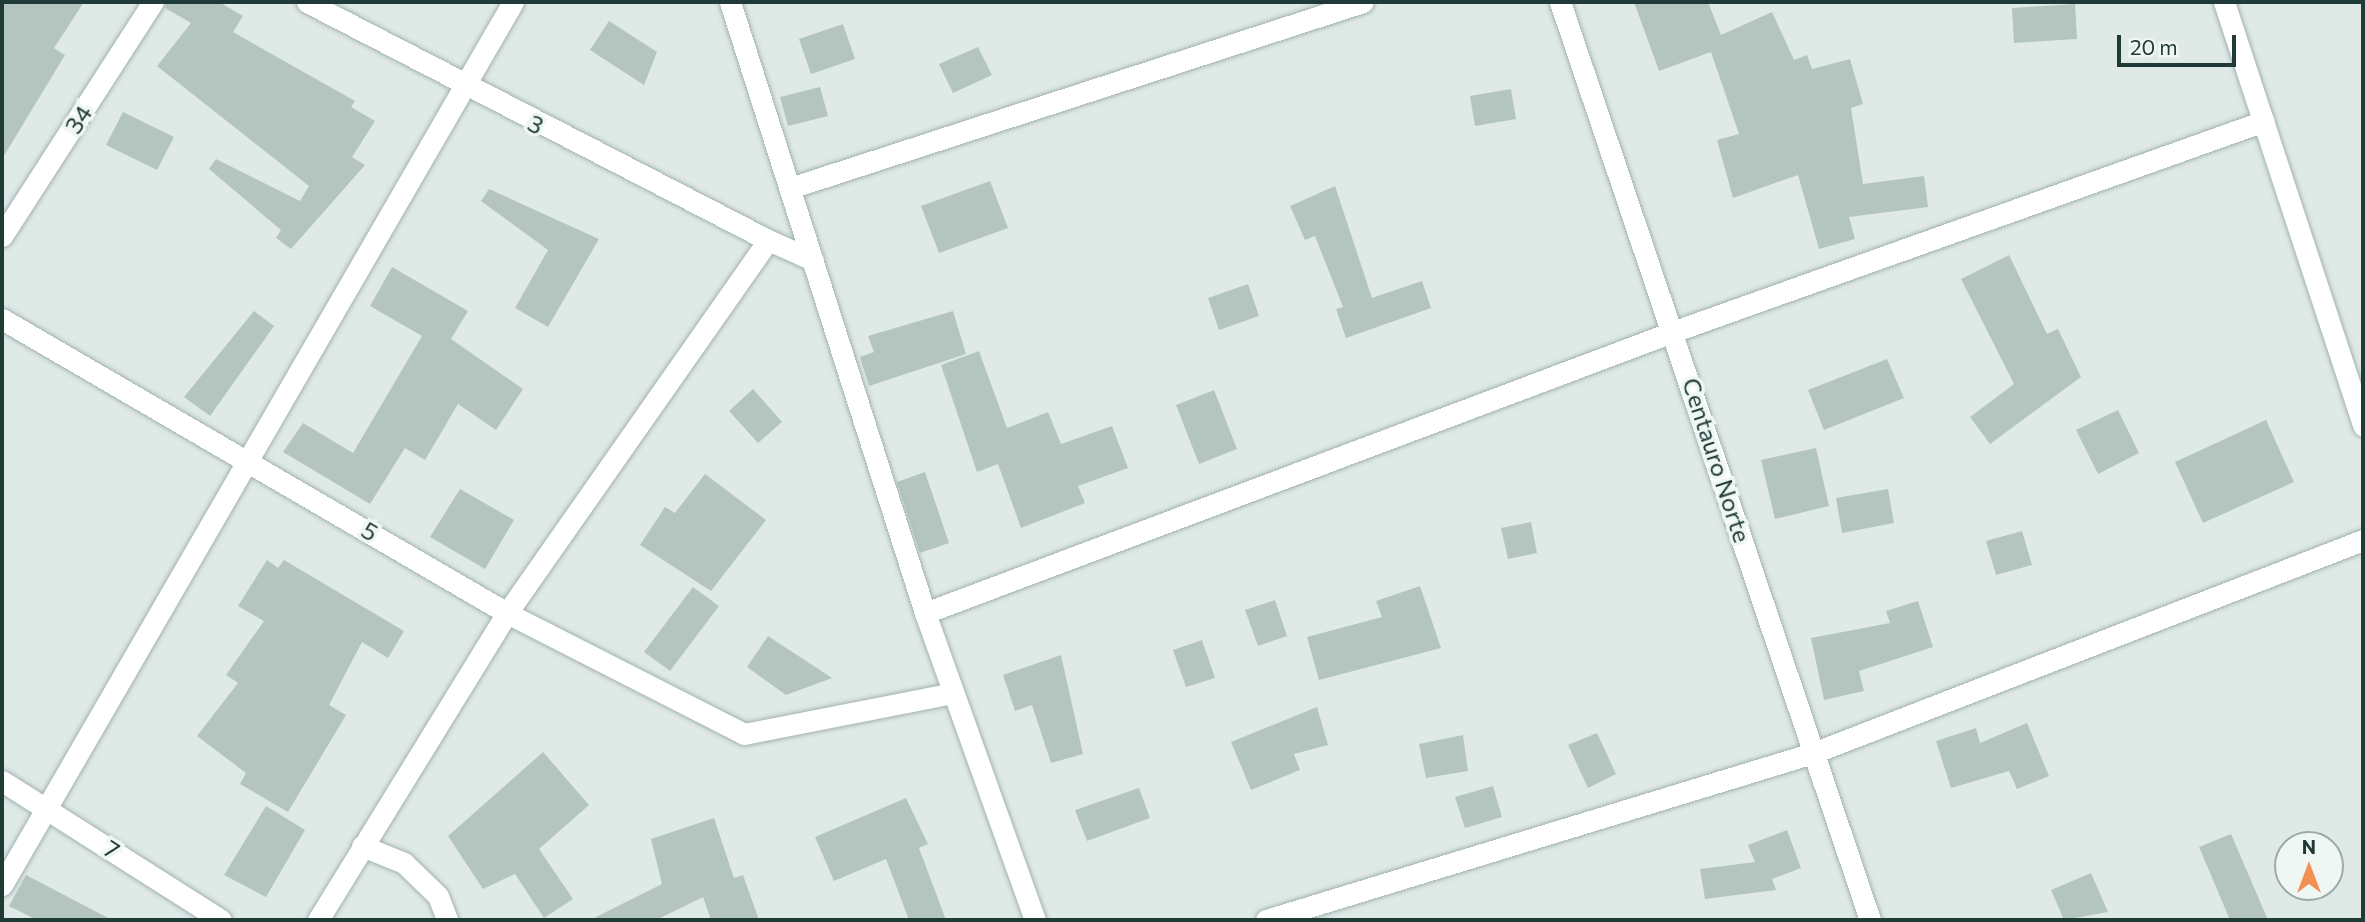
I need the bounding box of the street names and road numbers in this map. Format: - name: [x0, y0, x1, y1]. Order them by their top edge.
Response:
- street label: 34: [58, 99, 98, 139]
- street label: 3: [523, 108, 549, 140]
- street label: Centauro Norte: [1677, 374, 1757, 546]
- street label: 5: [357, 515, 383, 547]
- street label: 7: [99, 833, 125, 865]

